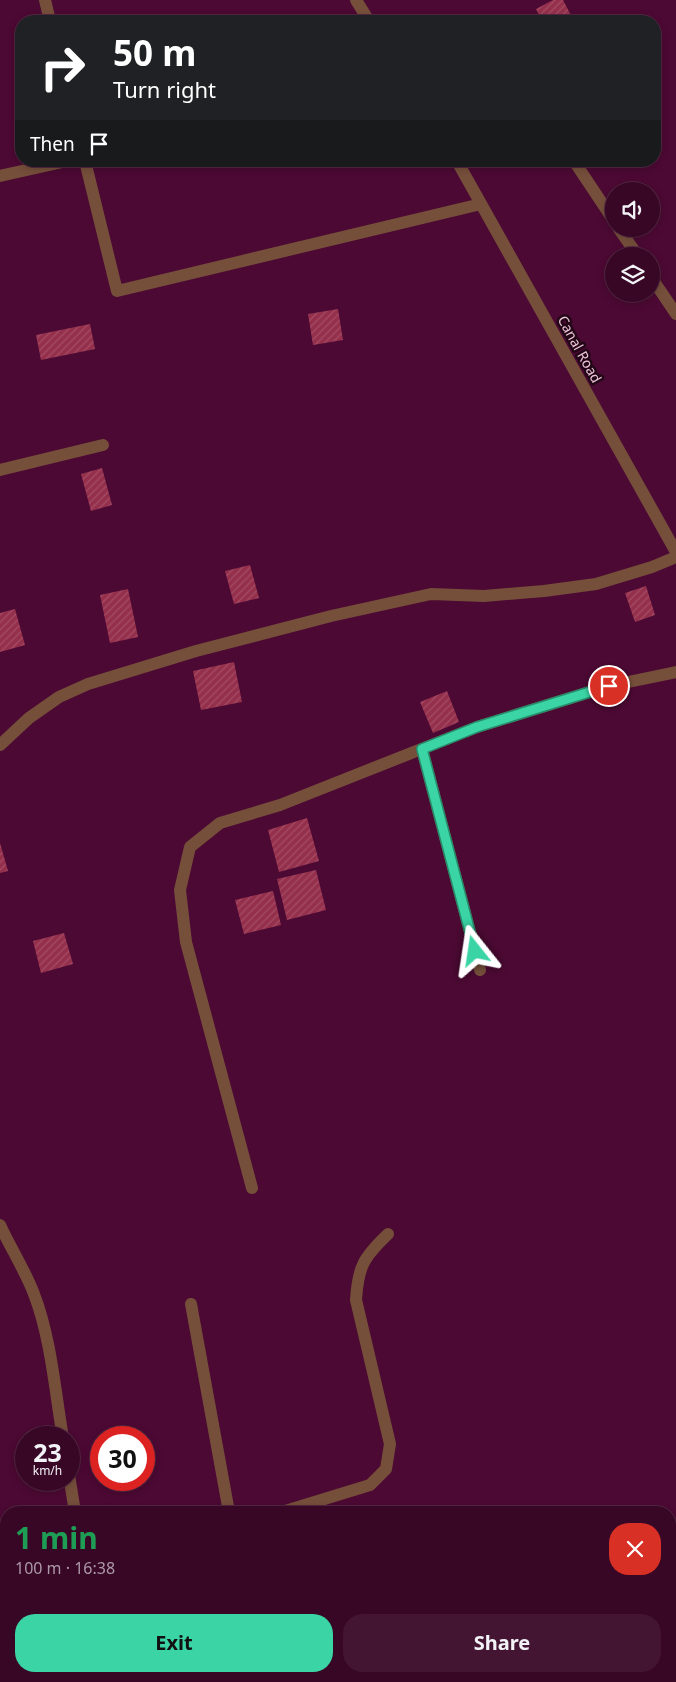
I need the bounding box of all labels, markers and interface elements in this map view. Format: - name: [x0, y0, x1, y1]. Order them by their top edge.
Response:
- text: 50 m: [113, 29, 196, 76]
- icon: right: [30, 35, 95, 100]
- text: Turn right: [113, 74, 216, 104]
- icon: arrive: [85, 130, 113, 158]
- text: Then: [30, 131, 75, 157]
- map controls: [605, 182, 660, 302]
- button: sound: [605, 182, 660, 237]
- button: layers: [605, 247, 660, 302]
- street label: Canal Road: [554, 312, 606, 386]
- pin: [588, 665, 630, 707]
- icon: arrive: [595, 672, 623, 700]
- position arrow: [448, 924, 500, 976]
- speed limit sign: 30: [90, 1426, 155, 1491]
- text: 23: [33, 1435, 62, 1469]
- text: km/h: [33, 1462, 62, 1479]
- text: 1 min: [15, 1517, 98, 1558]
- button: close: [609, 1523, 661, 1575]
- text: 100 m · 16:38: [15, 1557, 115, 1579]
- button: Exit: [15, 1614, 333, 1672]
- button: Share: [343, 1614, 661, 1672]

